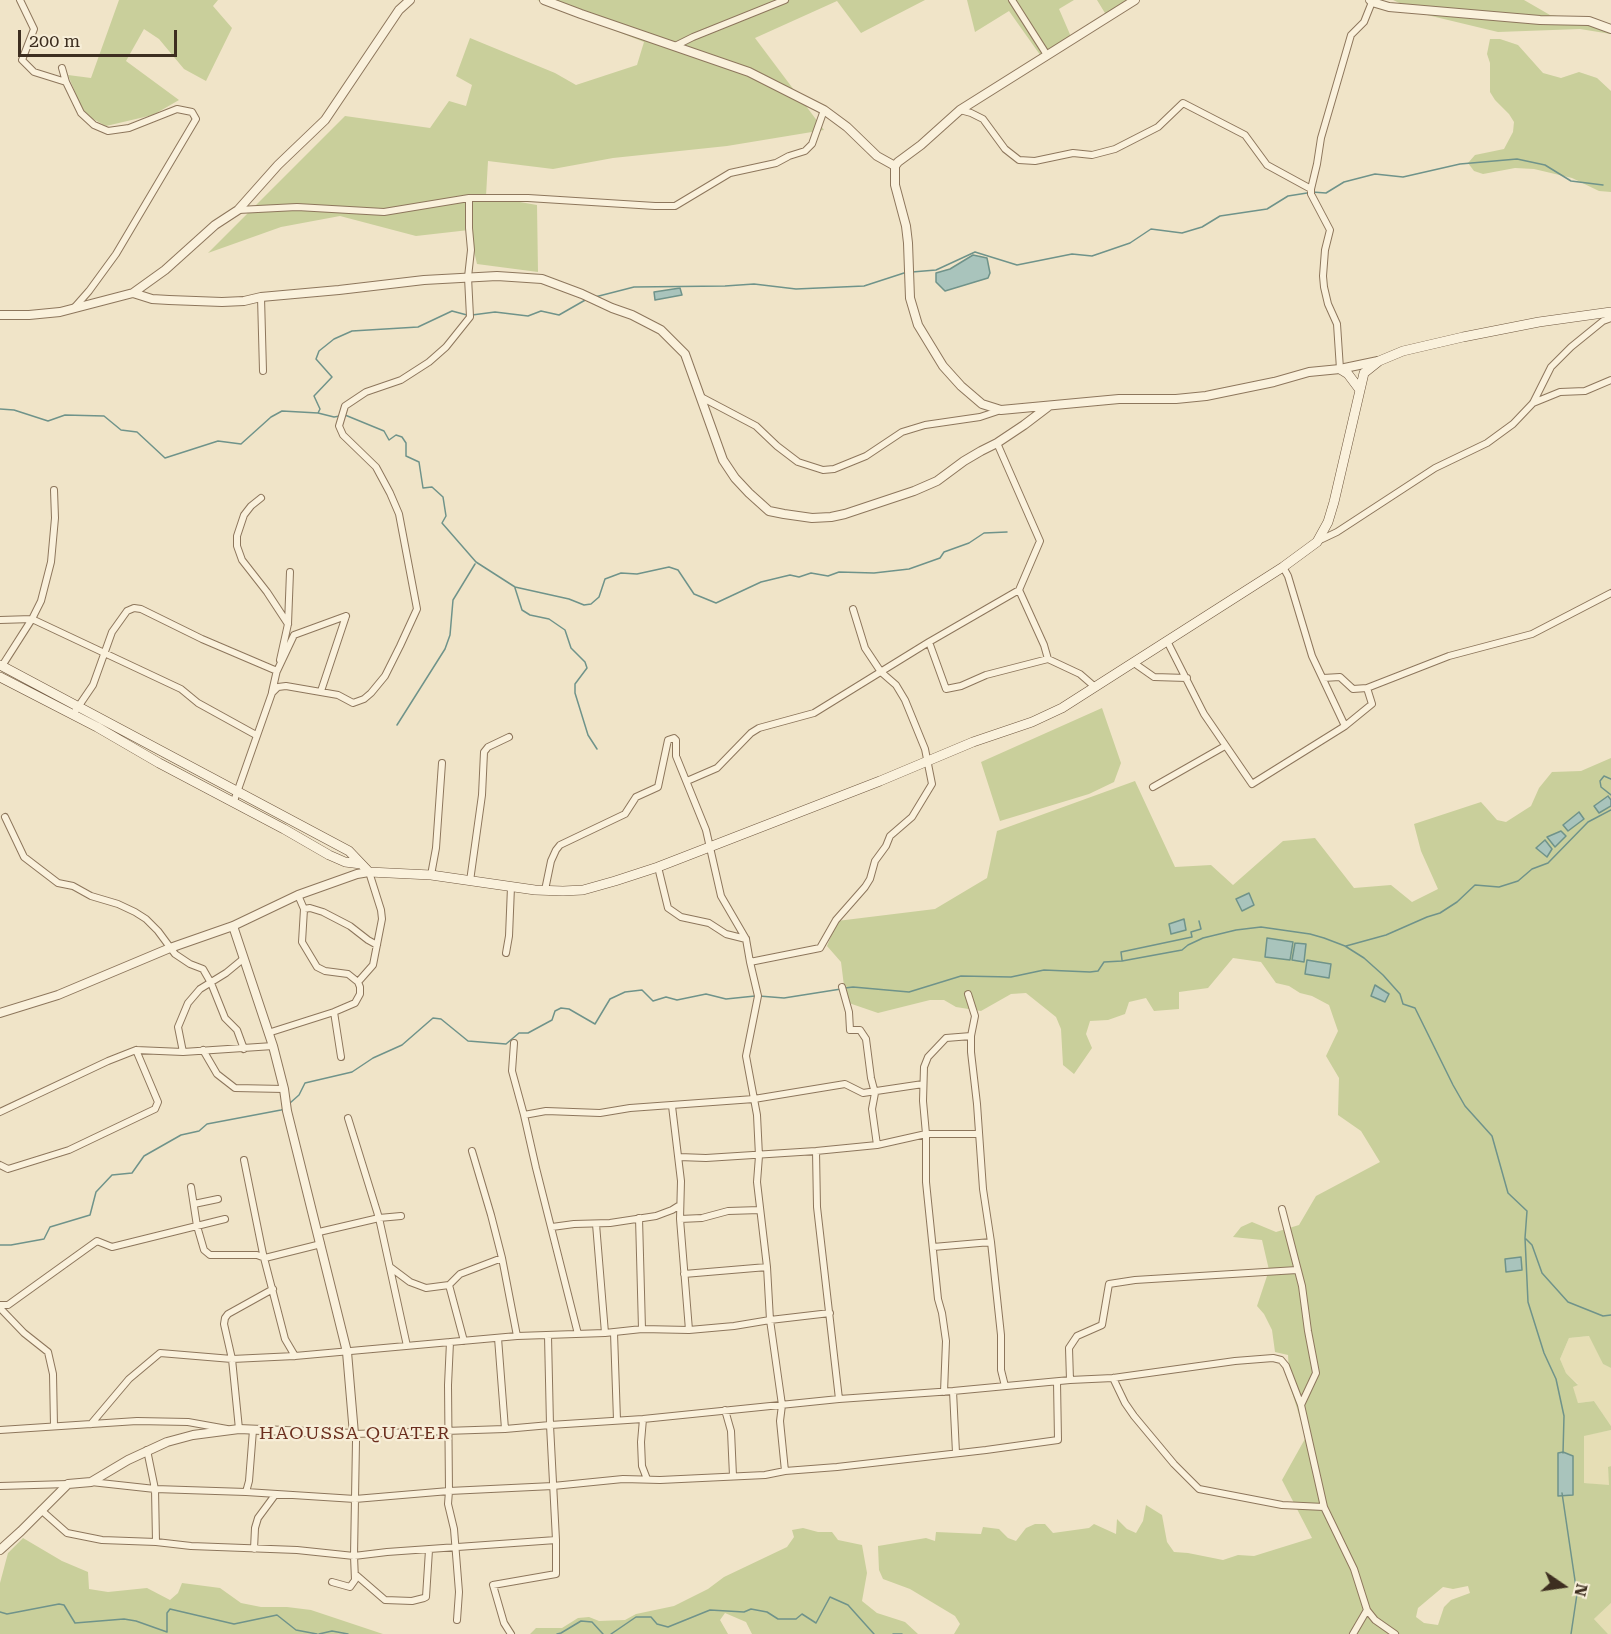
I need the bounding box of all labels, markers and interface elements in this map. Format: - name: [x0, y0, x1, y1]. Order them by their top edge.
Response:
- scale bar: [21, 18, 180, 56]
- text: 200 m: [29, 30, 80, 51]
- district label: HAOUSSA QUATER: [259, 1423, 451, 1445]
- north arrow: [1533, 1556, 1593, 1616]
- text: N: [1570, 1582, 1592, 1598]

